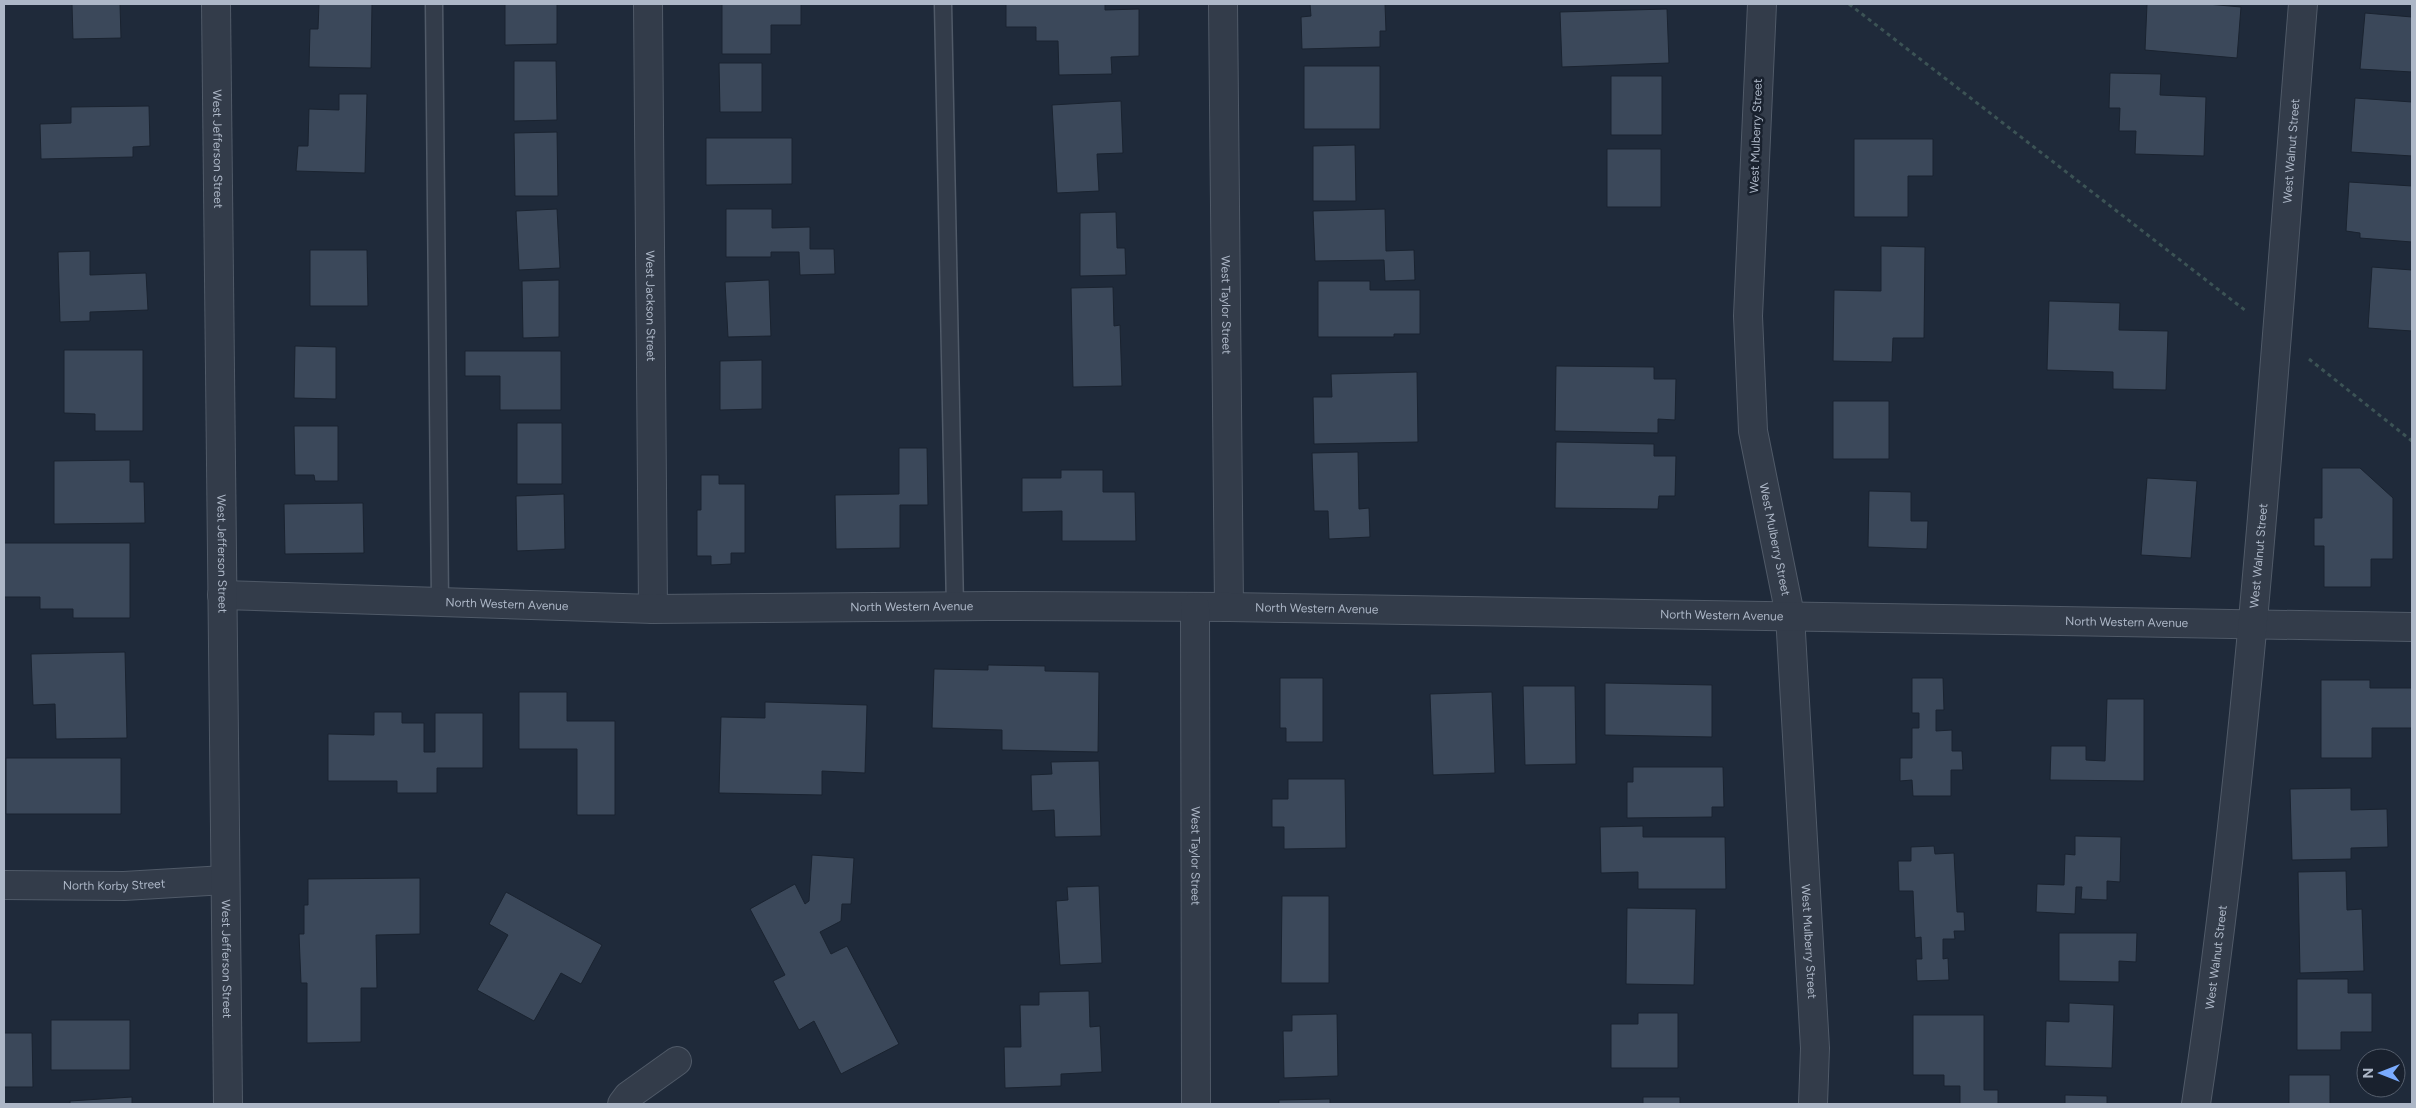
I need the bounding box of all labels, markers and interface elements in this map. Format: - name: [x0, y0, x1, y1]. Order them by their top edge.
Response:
- street label: West Mulberry Street: [1747, 78, 1765, 194]
- street label: West Jefferson Street: [210, 90, 225, 209]
- street label: West Walnut Street: [2280, 98, 2302, 204]
- street label: West Jackson Street: [643, 250, 658, 362]
- street label: West Taylor Street: [1219, 255, 1233, 355]
- street label: West Mulberry Street: [1757, 482, 1793, 598]
- street label: West Jefferson Street: [214, 494, 230, 614]
- street label: West Walnut Street: [2247, 502, 2270, 609]
- street label: North Western Avenue: [445, 595, 569, 613]
- street label: North Western Avenue: [850, 599, 974, 614]
- street label: North Western Avenue: [1255, 600, 1379, 617]
- street label: North Western Avenue: [1660, 607, 1784, 623]
- street label: North Western Avenue: [2065, 614, 2189, 630]
- street label: West Taylor Street: [1188, 806, 1203, 906]
- street label: North Korby Street: [63, 877, 166, 893]
- street label: West Mulberry Street: [1799, 884, 1819, 1000]
- street label: West Jefferson Street: [219, 899, 234, 1019]
- street label: West Walnut Street: [2203, 904, 2230, 1010]
- north arrow: [2356, 1048, 2406, 1098]
- text: N: [2360, 1068, 2377, 1078]

